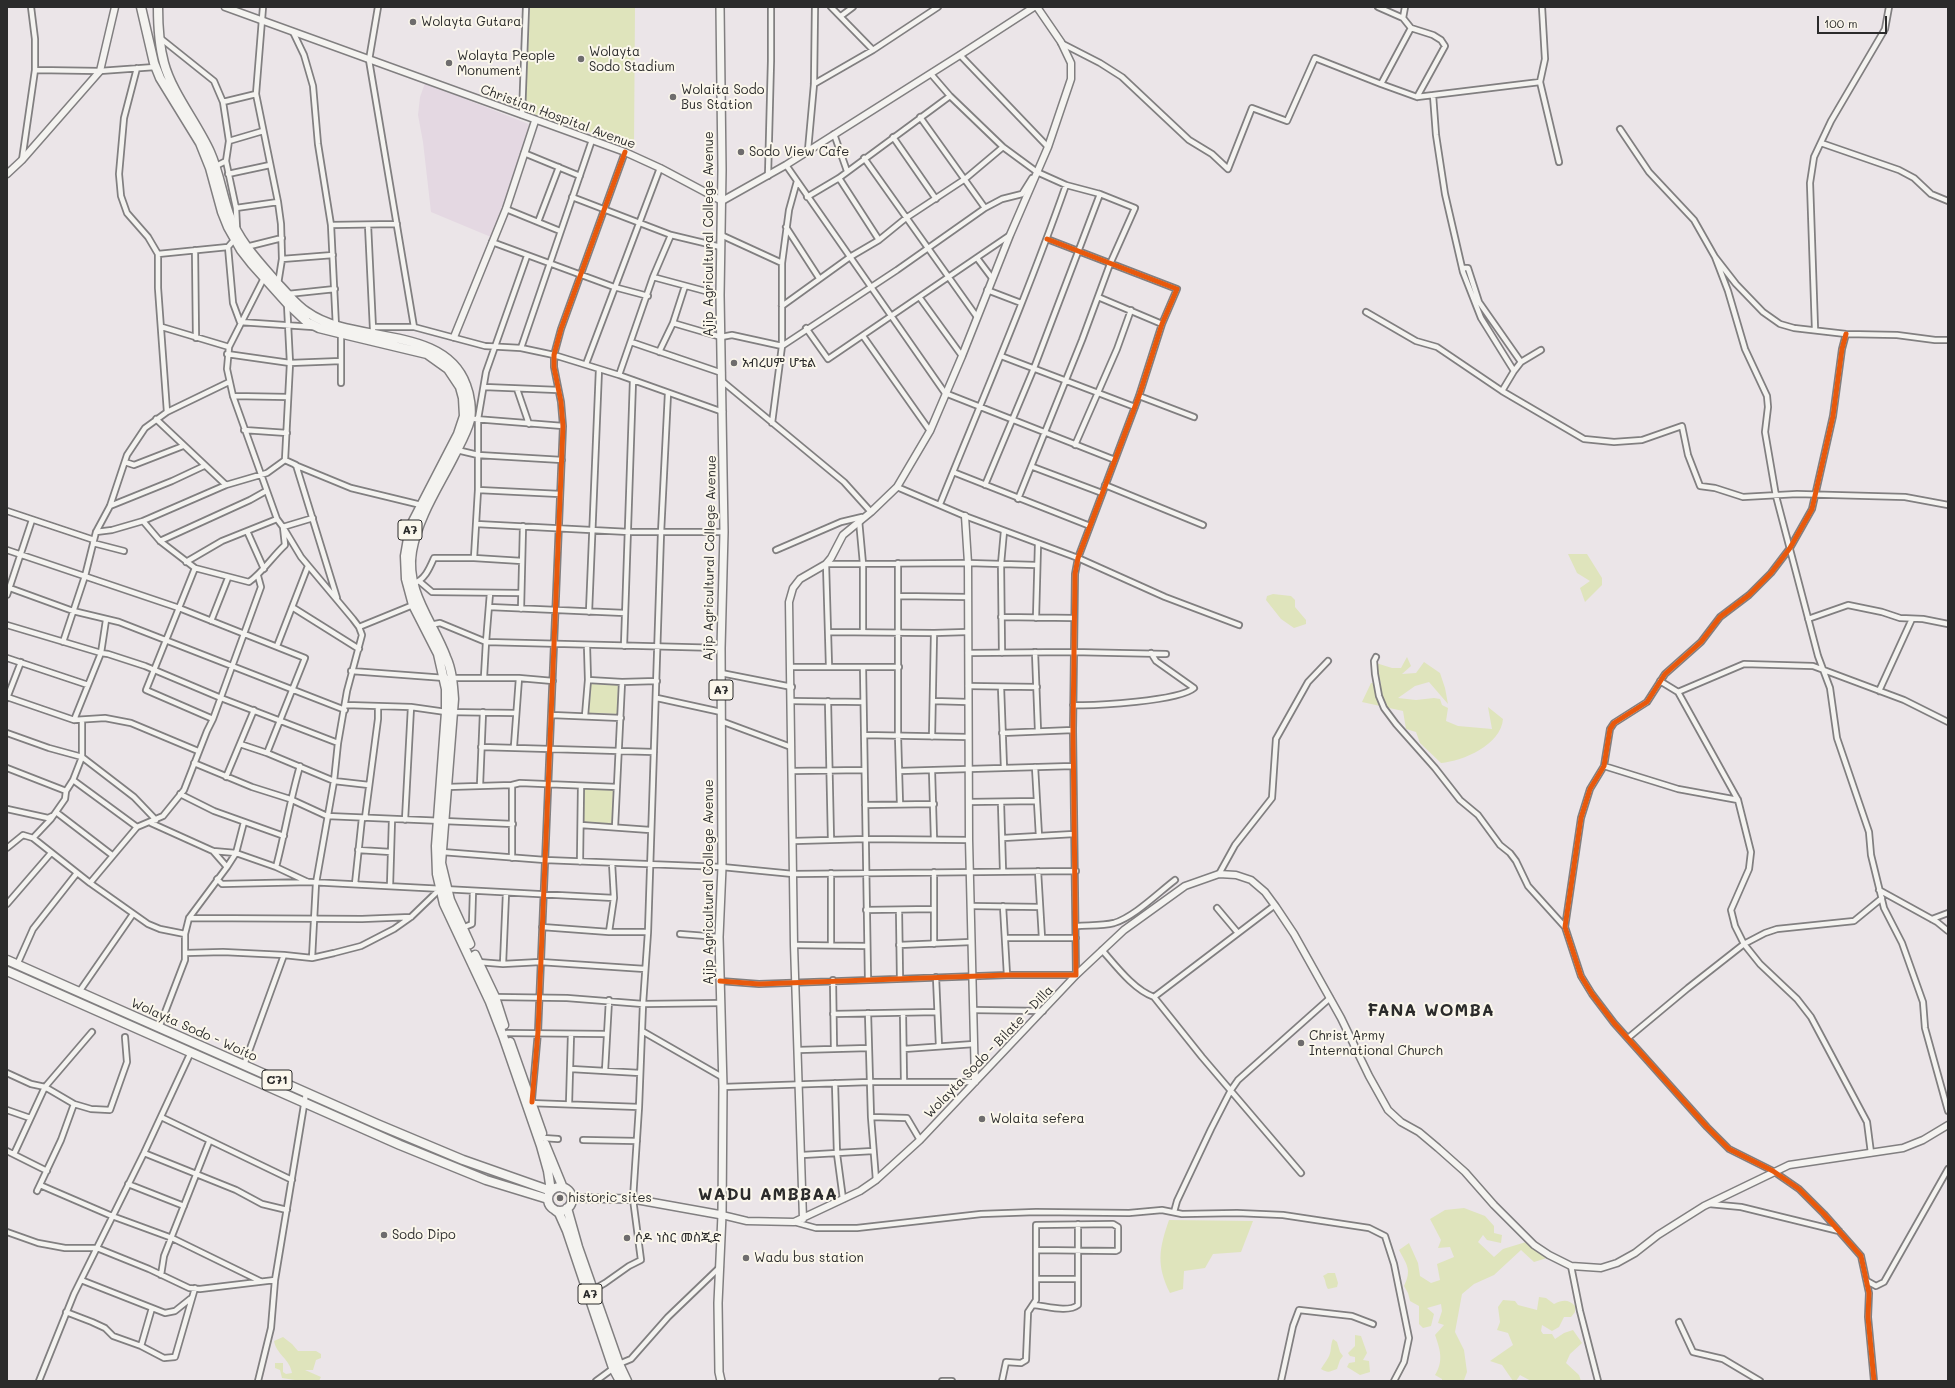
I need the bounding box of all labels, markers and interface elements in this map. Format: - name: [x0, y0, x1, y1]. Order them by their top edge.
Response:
- scale bar: [1819, 8, 1889, 34]
- place label: Wolayta Gutara: [421, 14, 521, 30]
- text: 100 m: [1824, 15, 1858, 31]
- marker: Wolayta Gutara: [408, 17, 418, 27]
- place label: Wolayta Sodo Stadium: [589, 44, 675, 75]
- place label: Wolayta People Monument: [457, 48, 555, 79]
- marker: Wolayta Sodo Stadium: [576, 54, 586, 64]
- marker: Wolayta People Monument: [444, 58, 454, 68]
- street label: Christian Hospital Avenue: [478, 82, 638, 152]
- place label: Wolaita Sodo Bus Station: [681, 82, 764, 113]
- marker: Wolaita Sodo Bus Station: [668, 92, 678, 102]
- street label: Ajip Agricultural College Avenue: [701, 131, 717, 337]
- place label: Sodo View Cafe: [749, 144, 849, 160]
- marker: Sodo View Cafe: [736, 147, 746, 157]
- place label: አብረሀም ሆቴል: [742, 355, 816, 371]
- marker: አብረሀም ሆቴል: [729, 358, 739, 368]
- street label: Ajip Agricultural College Avenue: [700, 455, 720, 661]
- road number: A7: [398, 520, 422, 540]
- road number: A7: [709, 680, 733, 700]
- street label: Ajip Agricultural College Avenue: [701, 779, 717, 985]
- street label: Wolayta Sodo - Bilate - Dilla: [921, 982, 1057, 1122]
- street label: Wolayta Sodo - Woito: [128, 995, 260, 1065]
- district label: FANA WOMBA: [1367, 1001, 1495, 1021]
- place label: Christ Army International Church: [1309, 1028, 1443, 1059]
- marker: Christ Army International Church: [1296, 1038, 1306, 1048]
- road number: C71: [262, 1070, 292, 1090]
- place label: Wolaita sefera: [990, 1111, 1085, 1127]
- marker: Wolaita sefera: [977, 1114, 987, 1124]
- district label: WADU AMBBAA: [698, 1185, 838, 1205]
- place label: historic sites: [568, 1190, 652, 1206]
- marker: historic sites: [555, 1193, 565, 1203]
- place label: Sodo Dipo: [392, 1227, 456, 1243]
- marker: Sodo Dipo: [379, 1230, 389, 1240]
- place label: ሶዶ ነስር መስጂድ: [635, 1230, 721, 1246]
- marker: ሶዶ ነስር መስጂድ: [622, 1233, 632, 1243]
- place label: Wadu bus station: [754, 1250, 864, 1266]
- marker: Wadu bus station: [741, 1253, 751, 1263]
- road number: A7: [578, 1284, 602, 1304]

